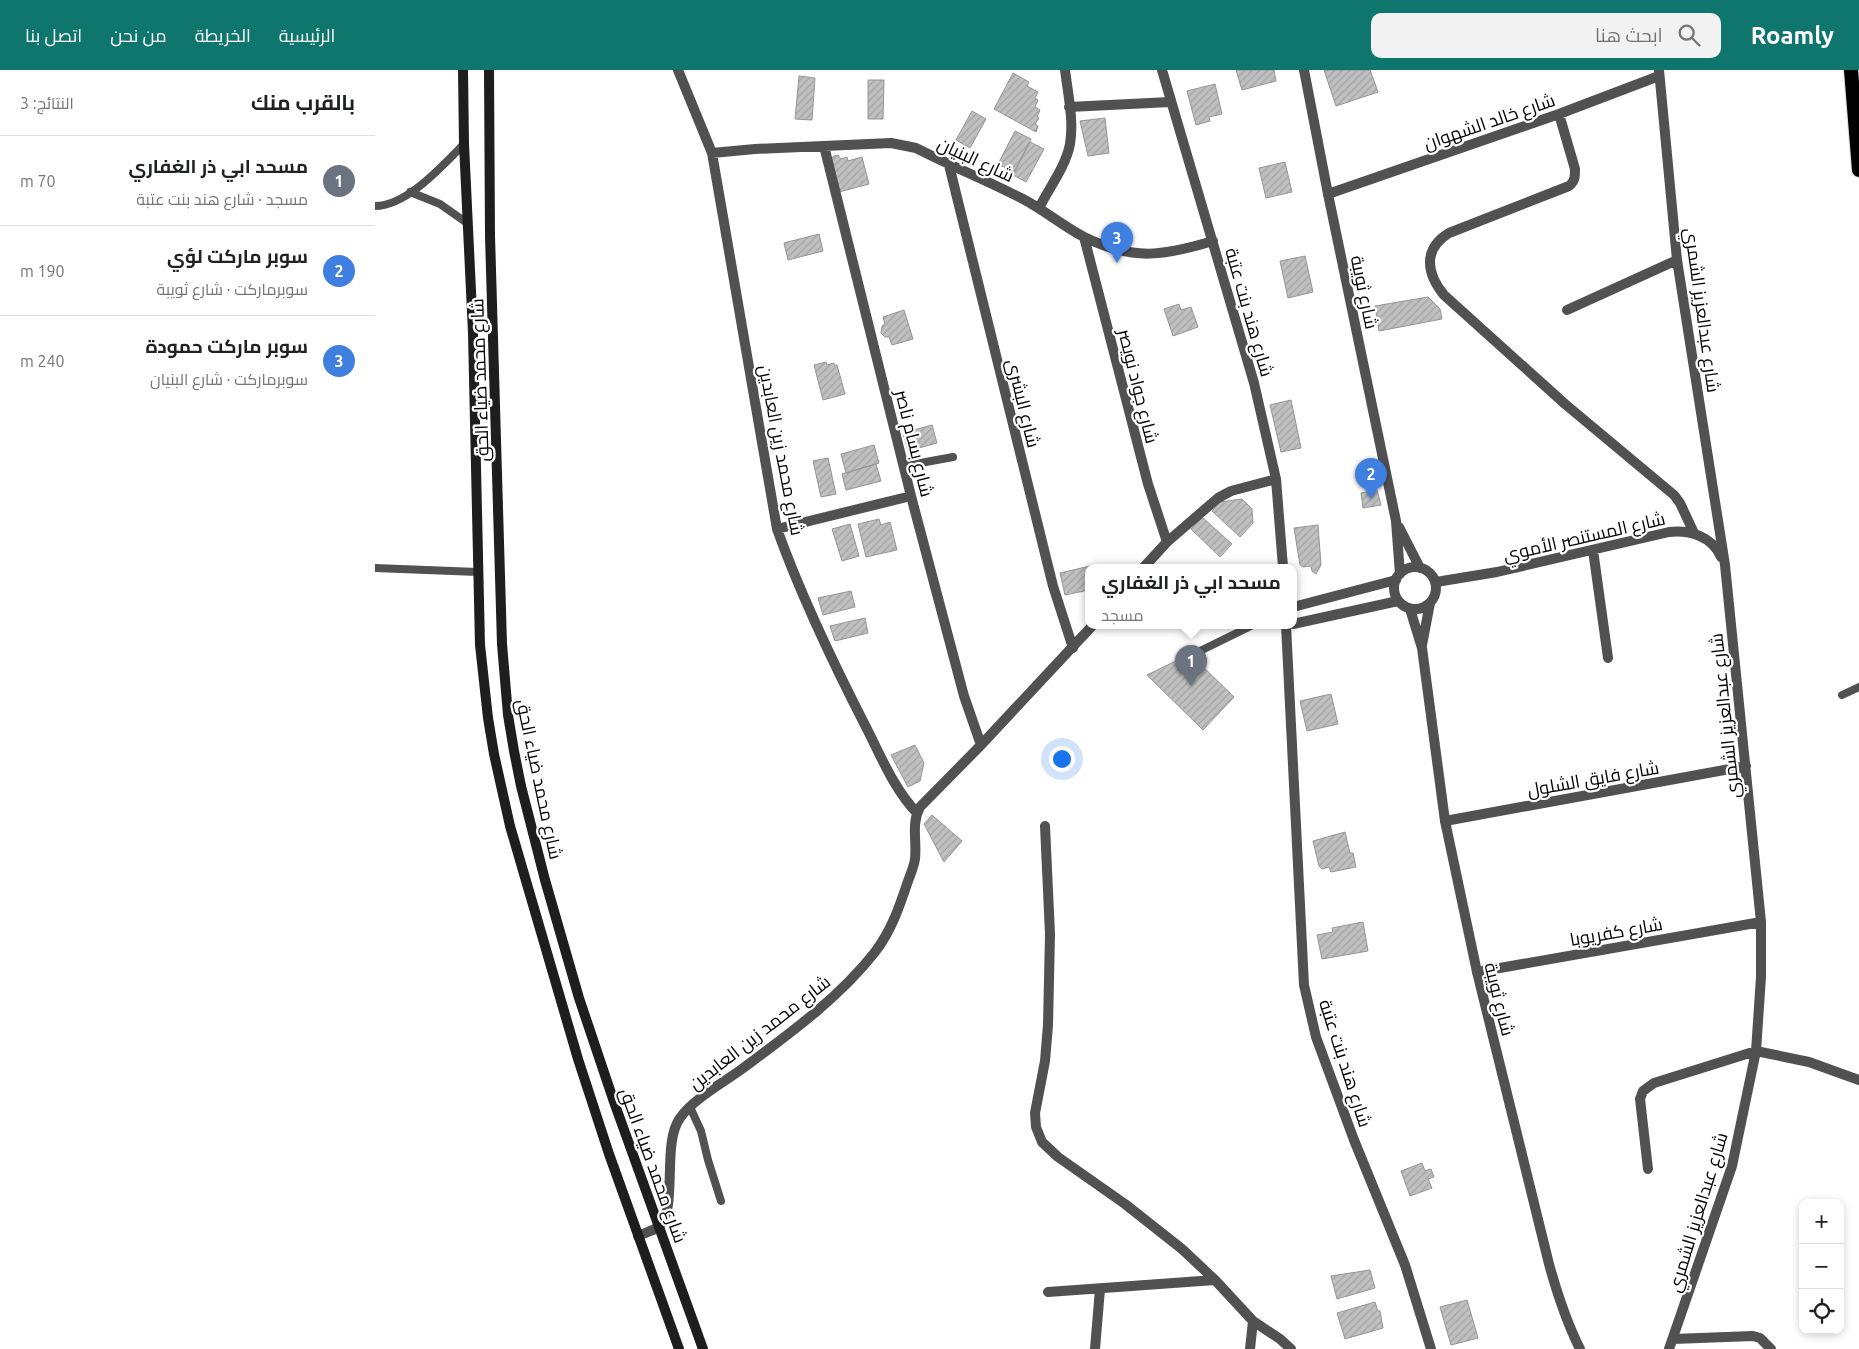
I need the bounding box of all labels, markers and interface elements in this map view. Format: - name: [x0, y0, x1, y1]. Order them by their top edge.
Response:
- search box: [1371, 13, 1721, 58]
- icon: search: [1675, 21, 1703, 49]
- text: Roamly: [1751, 22, 1834, 49]
- text: ابحث هنا: [1595, 24, 1663, 46]
- text: اتصل بنا: [25, 25, 82, 45]
- text: من نحن: [110, 25, 167, 45]
- text: الخريطة: [195, 25, 251, 45]
- text: الرئيسية: [279, 25, 335, 45]
- street label: شارع خالد الشهوان: [1421, 89, 1558, 156]
- text: بالقرب منك: [251, 90, 355, 114]
- text: النتائج: 3: [20, 94, 74, 112]
- street label: شارع البنيان: [933, 133, 1017, 188]
- text: مسحد ابي ذر الغفاري: [129, 155, 308, 177]
- text: 70 m: [20, 172, 56, 190]
- text: 1: [334, 172, 344, 190]
- text: مسجد · شارع هند بنت عتبة: [136, 190, 308, 208]
- pin: 3: [1101, 222, 1133, 263]
- street label: شارع عبدالعزيز الشمري: [1677, 226, 1724, 394]
- text: سوبر ماركت لؤي: [167, 245, 308, 267]
- street label: شارع هند بنت عتبة: [1219, 245, 1278, 379]
- street label: شارع ثويبة: [1345, 253, 1383, 331]
- text: 190 m: [20, 262, 65, 280]
- text: 2: [334, 262, 344, 280]
- text: سوبرماركت · شارع ثويبة: [157, 280, 308, 298]
- street label: شارع محمد ضياء الحق: [466, 298, 495, 462]
- street label: شارع جواد نويصر: [1112, 326, 1163, 446]
- text: سوبر ماركت حمودة: [145, 335, 308, 357]
- text: 240 m: [20, 352, 65, 370]
- text: 3: [334, 352, 344, 370]
- street label: شارع البشرى: [1000, 357, 1045, 450]
- street label: شارع محمد زين العابدين: [753, 363, 808, 538]
- text: سوبرماركت · شارع البنيان: [150, 370, 308, 388]
- street label: شارع بسام ناصر: [889, 386, 938, 499]
- pin: 2: [1355, 458, 1387, 499]
- street label: شارع المستنصر الأموي: [1501, 508, 1668, 569]
- popup: [1085, 564, 1297, 629]
- text: مسحد ابي ذر الغفاري: [1101, 571, 1281, 593]
- text: مسجد: [1101, 606, 1144, 624]
- street label: شارع عبدالعزيز الشمري: [1705, 632, 1748, 800]
- pin: 1: [1175, 645, 1207, 686]
- street label: شارع محمد ضياء الحق: [510, 697, 567, 862]
- your location: [1049, 746, 1075, 772]
- street label: شارع فايق الشلول: [1526, 757, 1661, 802]
- street label: شارع كفريوبا: [1568, 913, 1664, 952]
- street label: شارع ثويبة: [1478, 960, 1519, 1038]
- street label: شارع محمد زين العابدين: [685, 971, 835, 1096]
- street label: شارع هند بنت عتبة: [1313, 997, 1376, 1130]
- street label: شارع محمد ضياء الحق: [614, 1085, 691, 1246]
- street label: شارع عبدالعزيز الشمري: [1663, 1130, 1736, 1296]
- map controls: [1799, 1199, 1844, 1334]
- button: +: [1799, 1199, 1844, 1244]
- button: −: [1799, 1244, 1844, 1289]
- button: locate: [1799, 1289, 1844, 1334]

